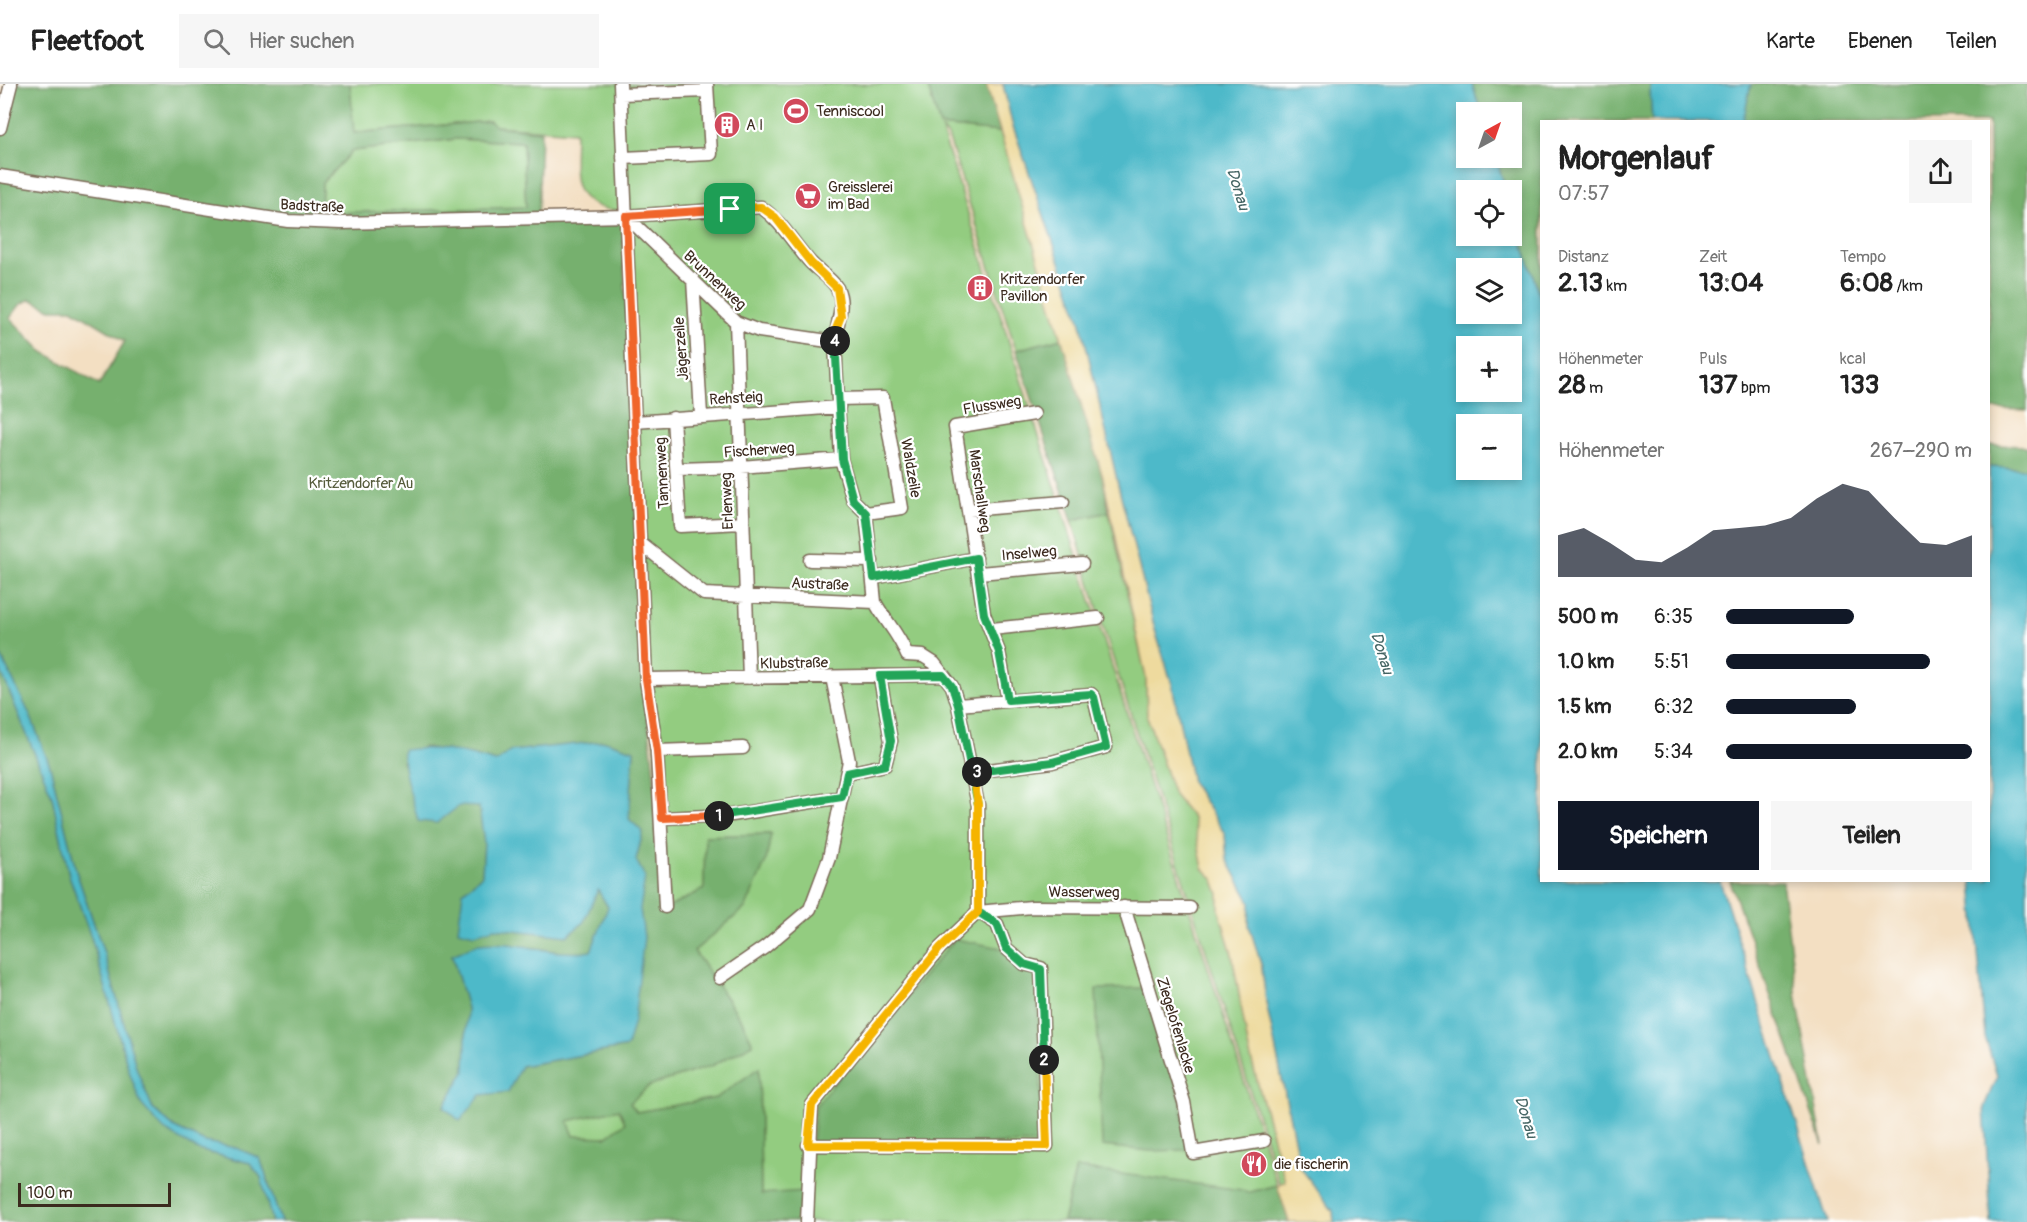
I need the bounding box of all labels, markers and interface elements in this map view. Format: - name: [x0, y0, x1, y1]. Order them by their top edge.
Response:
- search box: [179, 14, 599, 68]
- text: Fleetfoot: [30, 24, 143, 59]
- icon: search: [200, 25, 233, 58]
- text: Hier suchen: [248, 27, 355, 55]
- text: Karte: [1766, 28, 1815, 55]
- text: Ebenen: [1848, 28, 1913, 55]
- text: Teilen: [1946, 28, 1997, 55]
- sports icon: Tenniscool: [781, 96, 811, 126]
- place label: Tenniscool: [816, 102, 884, 121]
- north arrow: [1456, 102, 1522, 168]
- map controls: [1456, 102, 1522, 480]
- building icon: A I: [712, 110, 742, 140]
- place label: A I: [746, 116, 763, 135]
- text: Morgenlauf: [1558, 138, 1715, 179]
- button: share: [1909, 140, 1972, 203]
- water label: Donau: [1222, 166, 1254, 214]
- place label: Greisslerei im Bad: [828, 178, 893, 214]
- button: locate: [1456, 180, 1522, 246]
- supermarket icon: Greisslerei im Bad: [793, 181, 823, 211]
- text: 07:57: [1558, 181, 1609, 206]
- pin: [704, 183, 755, 234]
- icon: arrive: [713, 192, 746, 225]
- street label: Badstraße: [280, 195, 345, 218]
- street label: Brunnenweg: [679, 246, 750, 314]
- text: Distanz: [1558, 247, 1609, 267]
- text: Zeit: [1699, 247, 1727, 267]
- text: Tempo: [1840, 247, 1886, 267]
- button: layers: [1456, 258, 1522, 324]
- text: 2.13: [1558, 267, 1603, 299]
- text: 13:04: [1699, 267, 1763, 299]
- text: 6:08: [1840, 267, 1893, 299]
- place label: Kritzendorfer Pavillon: [1000, 270, 1086, 306]
- building icon: Kritzendorfer Pavillon: [965, 273, 995, 303]
- text: km: [1603, 276, 1627, 296]
- text: /km: [1893, 276, 1923, 296]
- street label: Jägerzeile: [670, 316, 693, 381]
- pin: 4: [820, 326, 850, 356]
- text: 4: [830, 331, 840, 351]
- button: +: [1456, 336, 1522, 402]
- text: Höhenmeter: [1558, 349, 1643, 369]
- text: Puls: [1699, 349, 1727, 369]
- text: kcal: [1840, 349, 1866, 369]
- text: 28: [1558, 369, 1586, 401]
- text: 137: [1699, 369, 1737, 401]
- text: 133: [1840, 369, 1879, 401]
- text: m: [1586, 378, 1603, 398]
- text: bpm: [1737, 378, 1771, 398]
- street label: Rehsteig: [709, 388, 763, 409]
- street label: Flussweg: [962, 392, 1023, 419]
- button: −: [1456, 414, 1522, 480]
- street label: Tannenweg: [651, 437, 674, 509]
- street label: Waldzeile: [896, 437, 925, 500]
- text: Höhenmeter: [1558, 438, 1664, 463]
- text: 267–290 m: [1870, 438, 1972, 463]
- street label: Fischerweg: [723, 439, 795, 462]
- street label: Marschallweg: [964, 448, 995, 534]
- street label: Erlenweg: [717, 472, 738, 530]
- park label: Kritzendorfer Au: [309, 474, 413, 493]
- street label: Inselweg: [1001, 542, 1057, 565]
- street label: Austraße: [791, 574, 850, 596]
- text: 500 m: [1558, 604, 1618, 629]
- text: 6:35: [1654, 604, 1693, 629]
- water label: Donau: [1366, 630, 1398, 678]
- text: 1.0 km: [1558, 649, 1614, 674]
- text: 5:51: [1654, 649, 1689, 674]
- street label: Klubstraße: [760, 653, 829, 674]
- text: 1.5 km: [1558, 694, 1611, 719]
- text: 6:32: [1654, 694, 1693, 719]
- text: 2.0 km: [1558, 739, 1618, 764]
- text: 5:34: [1654, 739, 1693, 764]
- pin: 3: [962, 757, 992, 787]
- text: 3: [973, 762, 981, 782]
- pin: 1: [704, 801, 734, 831]
- button: Speichern: [1558, 801, 1759, 870]
- button: Teilen: [1771, 801, 1972, 870]
- text: 1: [716, 806, 722, 826]
- street label: Wasserweg: [1048, 883, 1120, 902]
- street label: Ziegelofenlacke: [1152, 975, 1199, 1076]
- pin: 2: [1029, 1045, 1059, 1075]
- text: 2: [1040, 1050, 1048, 1070]
- water label: Donau: [1510, 1094, 1542, 1142]
- restaurant icon: die fischerin: [1239, 1149, 1269, 1179]
- place label: die fischerin: [1274, 1155, 1349, 1174]
- scale bar: [18, 1180, 171, 1208]
- text: 100 m: [27, 1183, 73, 1203]

